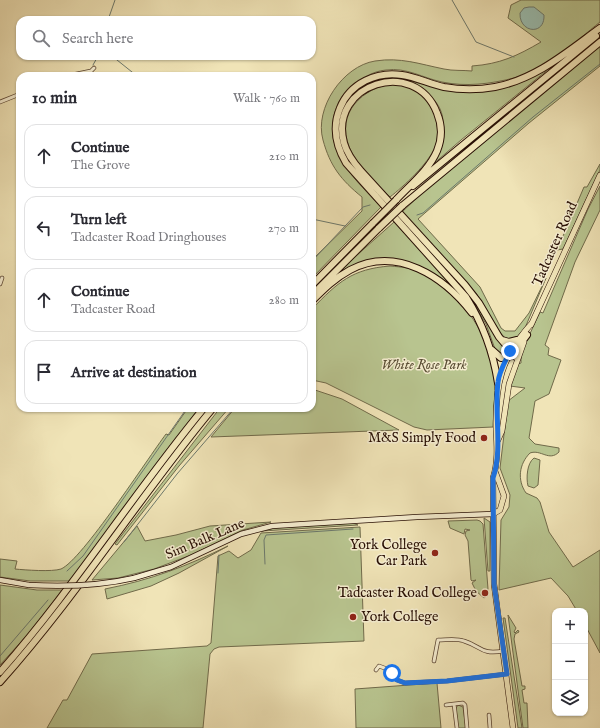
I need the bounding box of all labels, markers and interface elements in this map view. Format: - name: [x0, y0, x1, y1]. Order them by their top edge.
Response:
- search box: [16, 16, 316, 60]
- icon: search: [30, 27, 52, 49]
- text: Search here: [62, 29, 133, 48]
- text: 10 min: [32, 88, 77, 109]
- text: Walk · 760 m: [233, 90, 300, 107]
- text: Continue: [71, 138, 129, 157]
- icon: ahead: [33, 145, 55, 167]
- text: 210 m: [269, 148, 299, 165]
- text: The Grove: [71, 157, 130, 174]
- street label: Tadcaster Road: [528, 198, 582, 289]
- text: Turn left: [71, 210, 127, 229]
- icon: left: [33, 217, 55, 239]
- text: 270 m: [268, 220, 299, 237]
- text: Tadcaster Road Dringhouses: [71, 229, 226, 246]
- text: Continue: [71, 282, 129, 301]
- icon: ahead: [33, 289, 55, 311]
- text: 280 m: [269, 292, 299, 309]
- text: Tadcaster Road: [71, 301, 155, 318]
- route end: [501, 342, 519, 360]
- park label: White Rose Park: [381, 356, 467, 374]
- icon: arrive: [33, 361, 55, 383]
- text: Arrive at destination: [71, 363, 197, 382]
- place label: M&S Simply Food: [368, 429, 477, 447]
- marker: M&S Simply Food: [479, 433, 489, 443]
- street label: Sim Balk Lane: [163, 514, 248, 564]
- place label: York College Car Park: [350, 536, 428, 570]
- marker: York College Car Park: [430, 548, 440, 558]
- place label: Tadcaster Road College: [338, 584, 478, 602]
- marker: Tadcaster Road College: [480, 588, 490, 598]
- place label: York College: [361, 608, 439, 626]
- map controls: [552, 608, 588, 716]
- button: +: [552, 608, 588, 644]
- marker: York College: [348, 612, 358, 622]
- button: −: [552, 644, 588, 680]
- route start: [383, 664, 401, 682]
- button: layers: [552, 680, 588, 716]

